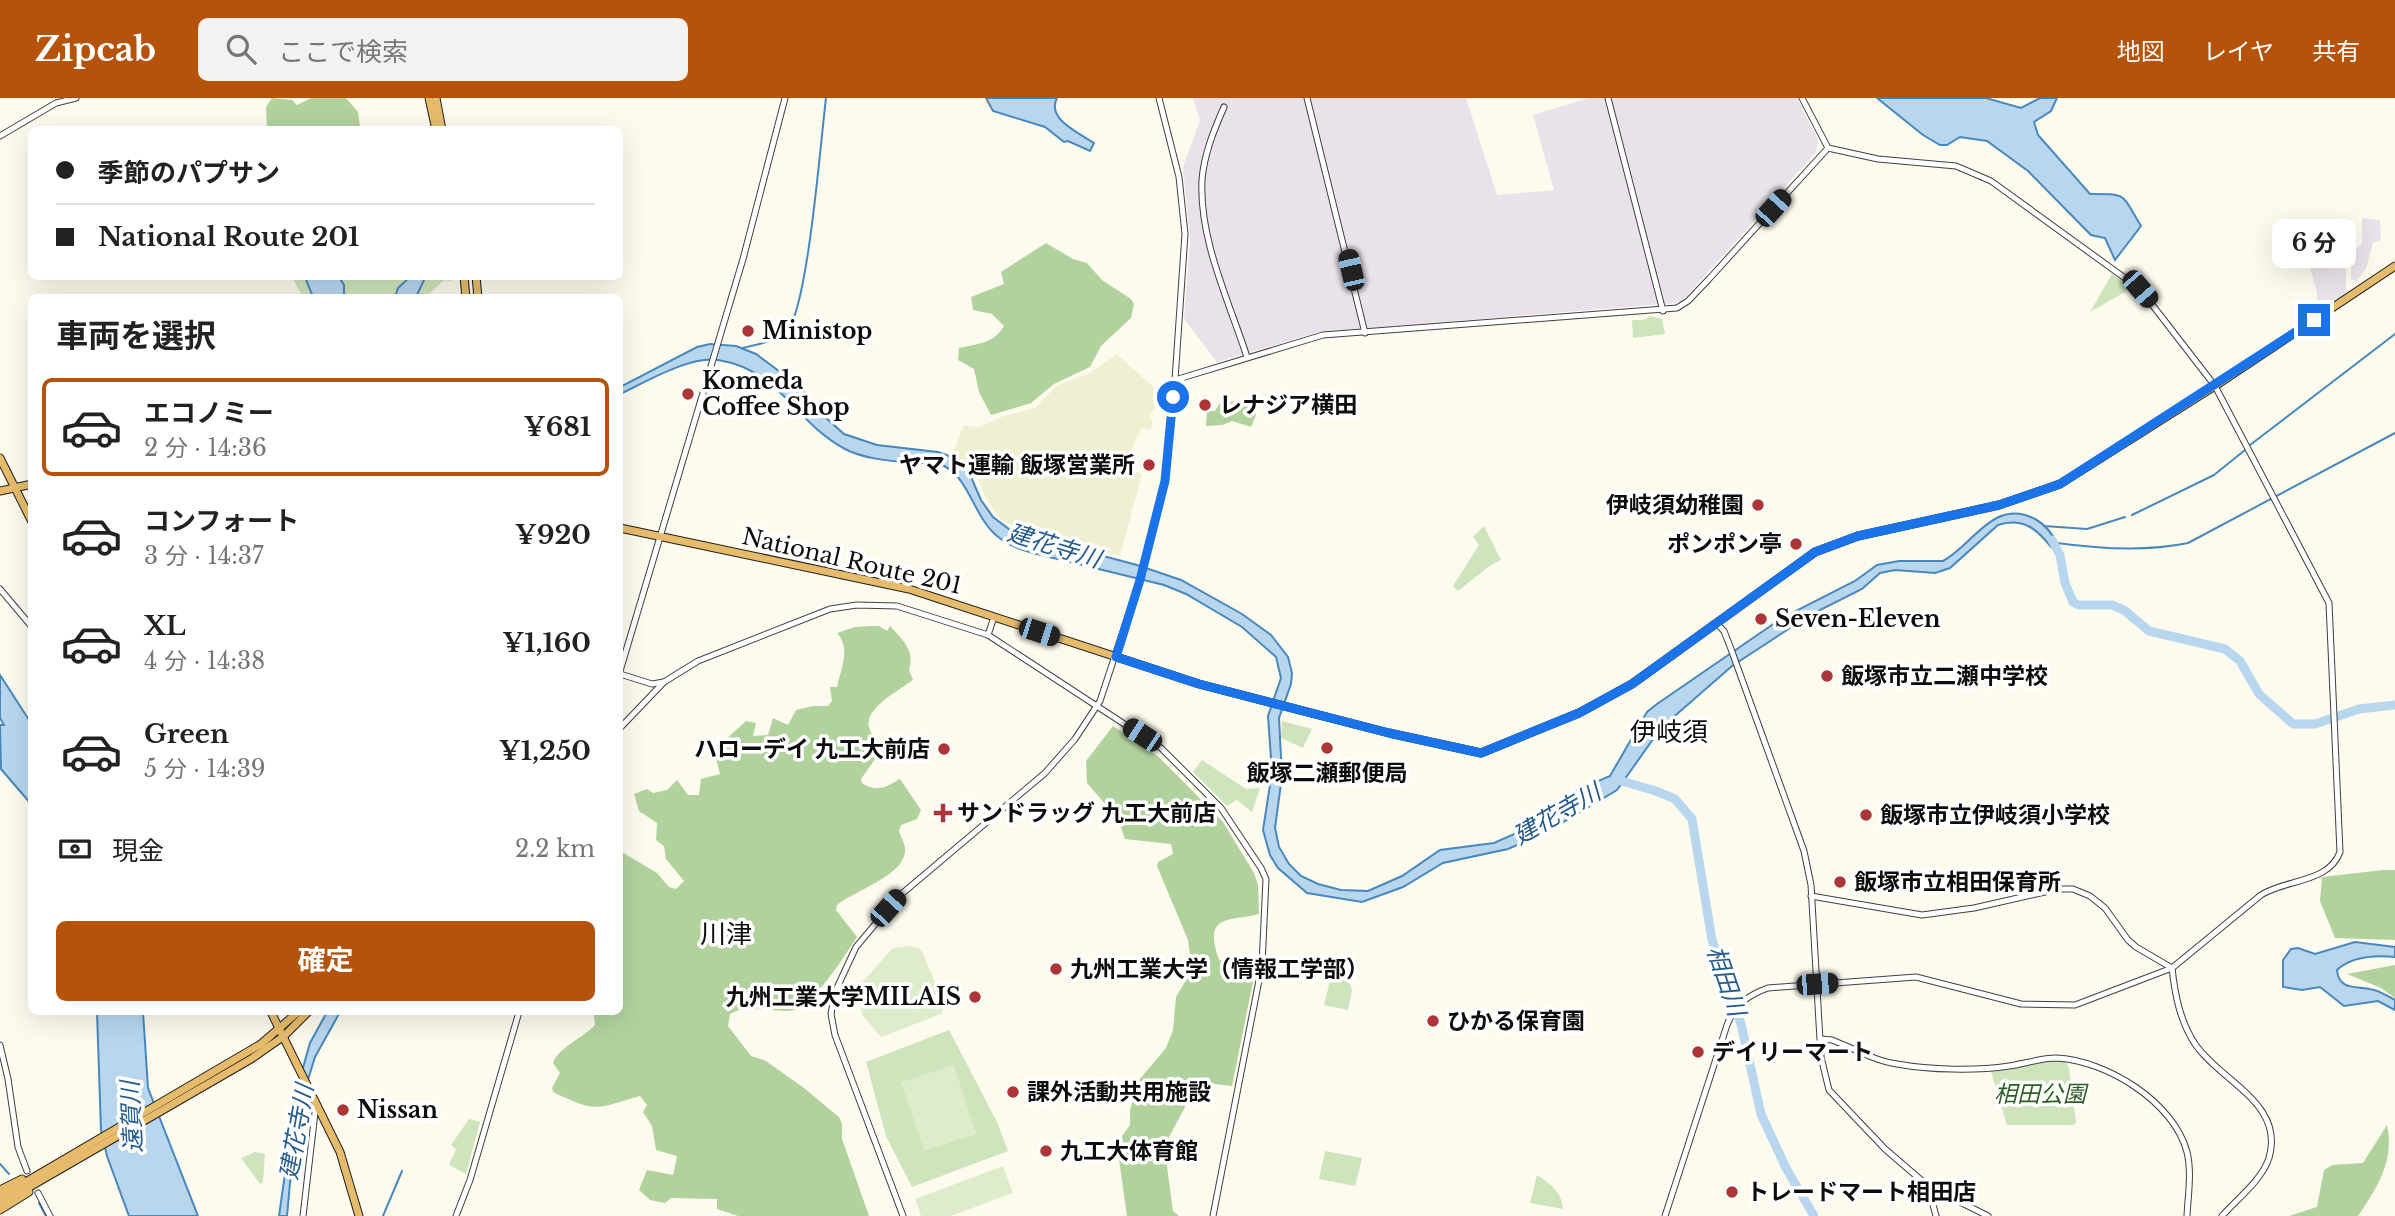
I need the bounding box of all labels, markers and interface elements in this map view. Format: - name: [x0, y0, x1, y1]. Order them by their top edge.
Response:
- search box: [198, 18, 688, 81]
- text: Zipcab: [35, 29, 156, 70]
- icon: search: [222, 30, 260, 68]
- text: ここで検索: [278, 36, 408, 68]
- text: 地図: [2117, 37, 2165, 66]
- text: レイヤ: [2203, 37, 2274, 66]
- text: 共有: [2312, 37, 2360, 66]
- text: 季節のパプサン: [98, 157, 280, 189]
- car: [1752, 185, 1795, 231]
- callout: 6 分: [2272, 218, 2356, 268]
- text: National Route 201: [98, 221, 359, 253]
- text: 6 分: [2292, 229, 2336, 257]
- car: [1337, 247, 1366, 293]
- car: [2119, 266, 2162, 312]
- route end: [2298, 304, 2330, 336]
- text: 車両を選択: [56, 316, 216, 356]
- place label: Ministop: [762, 317, 872, 345]
- marker: Ministop: [740, 323, 756, 339]
- place label: Komeda Coffee Shop: [702, 367, 849, 421]
- route start: [1157, 381, 1189, 413]
- marker: Komeda Coffee Shop: [680, 386, 696, 402]
- place label: レナジア横田: [1219, 391, 1357, 419]
- icon: car: [60, 396, 123, 459]
- text: エコノミー: [144, 397, 274, 429]
- marker: レナジア横田: [1197, 397, 1213, 413]
- text: ¥681: [524, 411, 591, 443]
- text: 2 分 · 14:36: [144, 434, 267, 462]
- place label: ヤマト運輸 飯塚営業所: [899, 451, 1135, 479]
- marker: ヤマト運輸 飯塚営業所: [1141, 457, 1157, 473]
- place label: 伊岐須幼稚園: [1606, 491, 1744, 519]
- marker: 伊岐須幼稚園: [1750, 497, 1766, 513]
- icon: car: [60, 504, 123, 567]
- text: コンフォート: [144, 505, 299, 537]
- water label: 建花寺川: [1004, 518, 1107, 574]
- text: ¥920: [515, 519, 591, 551]
- street label: National Route 201: [739, 522, 965, 600]
- place label: ポンポン亭: [1667, 530, 1782, 558]
- marker: ポンポン亭: [1788, 536, 1804, 552]
- text: 3 分 · 14:37: [144, 542, 264, 570]
- place label: Seven-Eleven: [1775, 605, 1941, 633]
- text: XL: [144, 610, 186, 642]
- marker: Seven-Eleven: [1753, 611, 1769, 627]
- icon: car: [60, 612, 123, 675]
- car: [1016, 616, 1063, 648]
- text: ¥1,160: [502, 627, 591, 659]
- text: 4 分 · 14:38: [144, 647, 265, 675]
- place label: 飯塚市立二瀬中学校: [1841, 662, 2048, 690]
- marker: 飯塚市立二瀬中学校: [1819, 668, 1835, 684]
- car: [1119, 715, 1166, 755]
- district label: 伊岐須: [1630, 716, 1708, 748]
- text: Green: [144, 718, 229, 750]
- icon: car: [60, 720, 123, 783]
- text: ¥1,250: [499, 735, 591, 767]
- place label: ハローデイ 九工大前店: [694, 735, 930, 763]
- marker: 飯塚二瀬郵便局: [1319, 740, 1335, 756]
- marker: ハローデイ 九工大前店: [936, 741, 952, 757]
- text: 5 分 · 14:39: [144, 755, 266, 783]
- place label: 飯塚二瀬郵便局: [1247, 759, 1408, 787]
- water label: 建花寺川: [1508, 776, 1608, 850]
- place label: サンドラッグ 九工大前店: [957, 799, 1216, 827]
- place label: 飯塚市立伊岐須小学校: [1880, 801, 2110, 829]
- marker: サンドラッグ 九工大前店: [935, 805, 951, 821]
- marker: 飯塚市立伊岐須小学校: [1858, 807, 1874, 823]
- icon: cash: [56, 830, 94, 868]
- text: 現金: [112, 835, 164, 867]
- text: 2.2 km: [515, 835, 595, 863]
- place label: 飯塚市立相田保育所: [1854, 868, 2061, 896]
- marker: 飯塚市立相田保育所: [1832, 874, 1848, 890]
- car: [867, 885, 910, 931]
- district label: 川津: [700, 918, 752, 950]
- button: 確定: [56, 921, 595, 1001]
- water label: 相田川: [1701, 942, 1753, 1022]
- place label: 九州工業大学（情報工学部）: [1070, 955, 1369, 983]
- marker: 九州工業大学（情報工学部）: [1048, 961, 1064, 977]
- car: [1796, 972, 1839, 996]
- place label: 九州工業大学MILAIS: [726, 983, 961, 1011]
- marker: 九州工業大学MILAIS: [967, 989, 983, 1005]
- place label: ひかる保育園: [1447, 1007, 1585, 1035]
- marker: ひかる保育園: [1425, 1013, 1441, 1029]
- place label: デイリーマート: [1712, 1038, 1873, 1066]
- marker: デイリーマート: [1690, 1044, 1706, 1060]
- water label: 遠賀川: [115, 1077, 148, 1154]
- place label: 課外活動共用施設: [1027, 1078, 1211, 1106]
- water label: 建花寺川: [274, 1079, 320, 1182]
- park label: 相田公園: [1994, 1080, 2089, 1108]
- marker: 課外活動共用施設: [1005, 1084, 1021, 1100]
- place label: Nissan: [357, 1096, 438, 1124]
- marker: Nissan: [335, 1102, 351, 1118]
- place label: 九工大体育館: [1060, 1137, 1198, 1165]
- marker: 九工大体育館: [1038, 1143, 1054, 1159]
- place label: トレードマート相田店: [1746, 1178, 1976, 1206]
- marker: トレードマート相田店: [1724, 1184, 1740, 1200]

